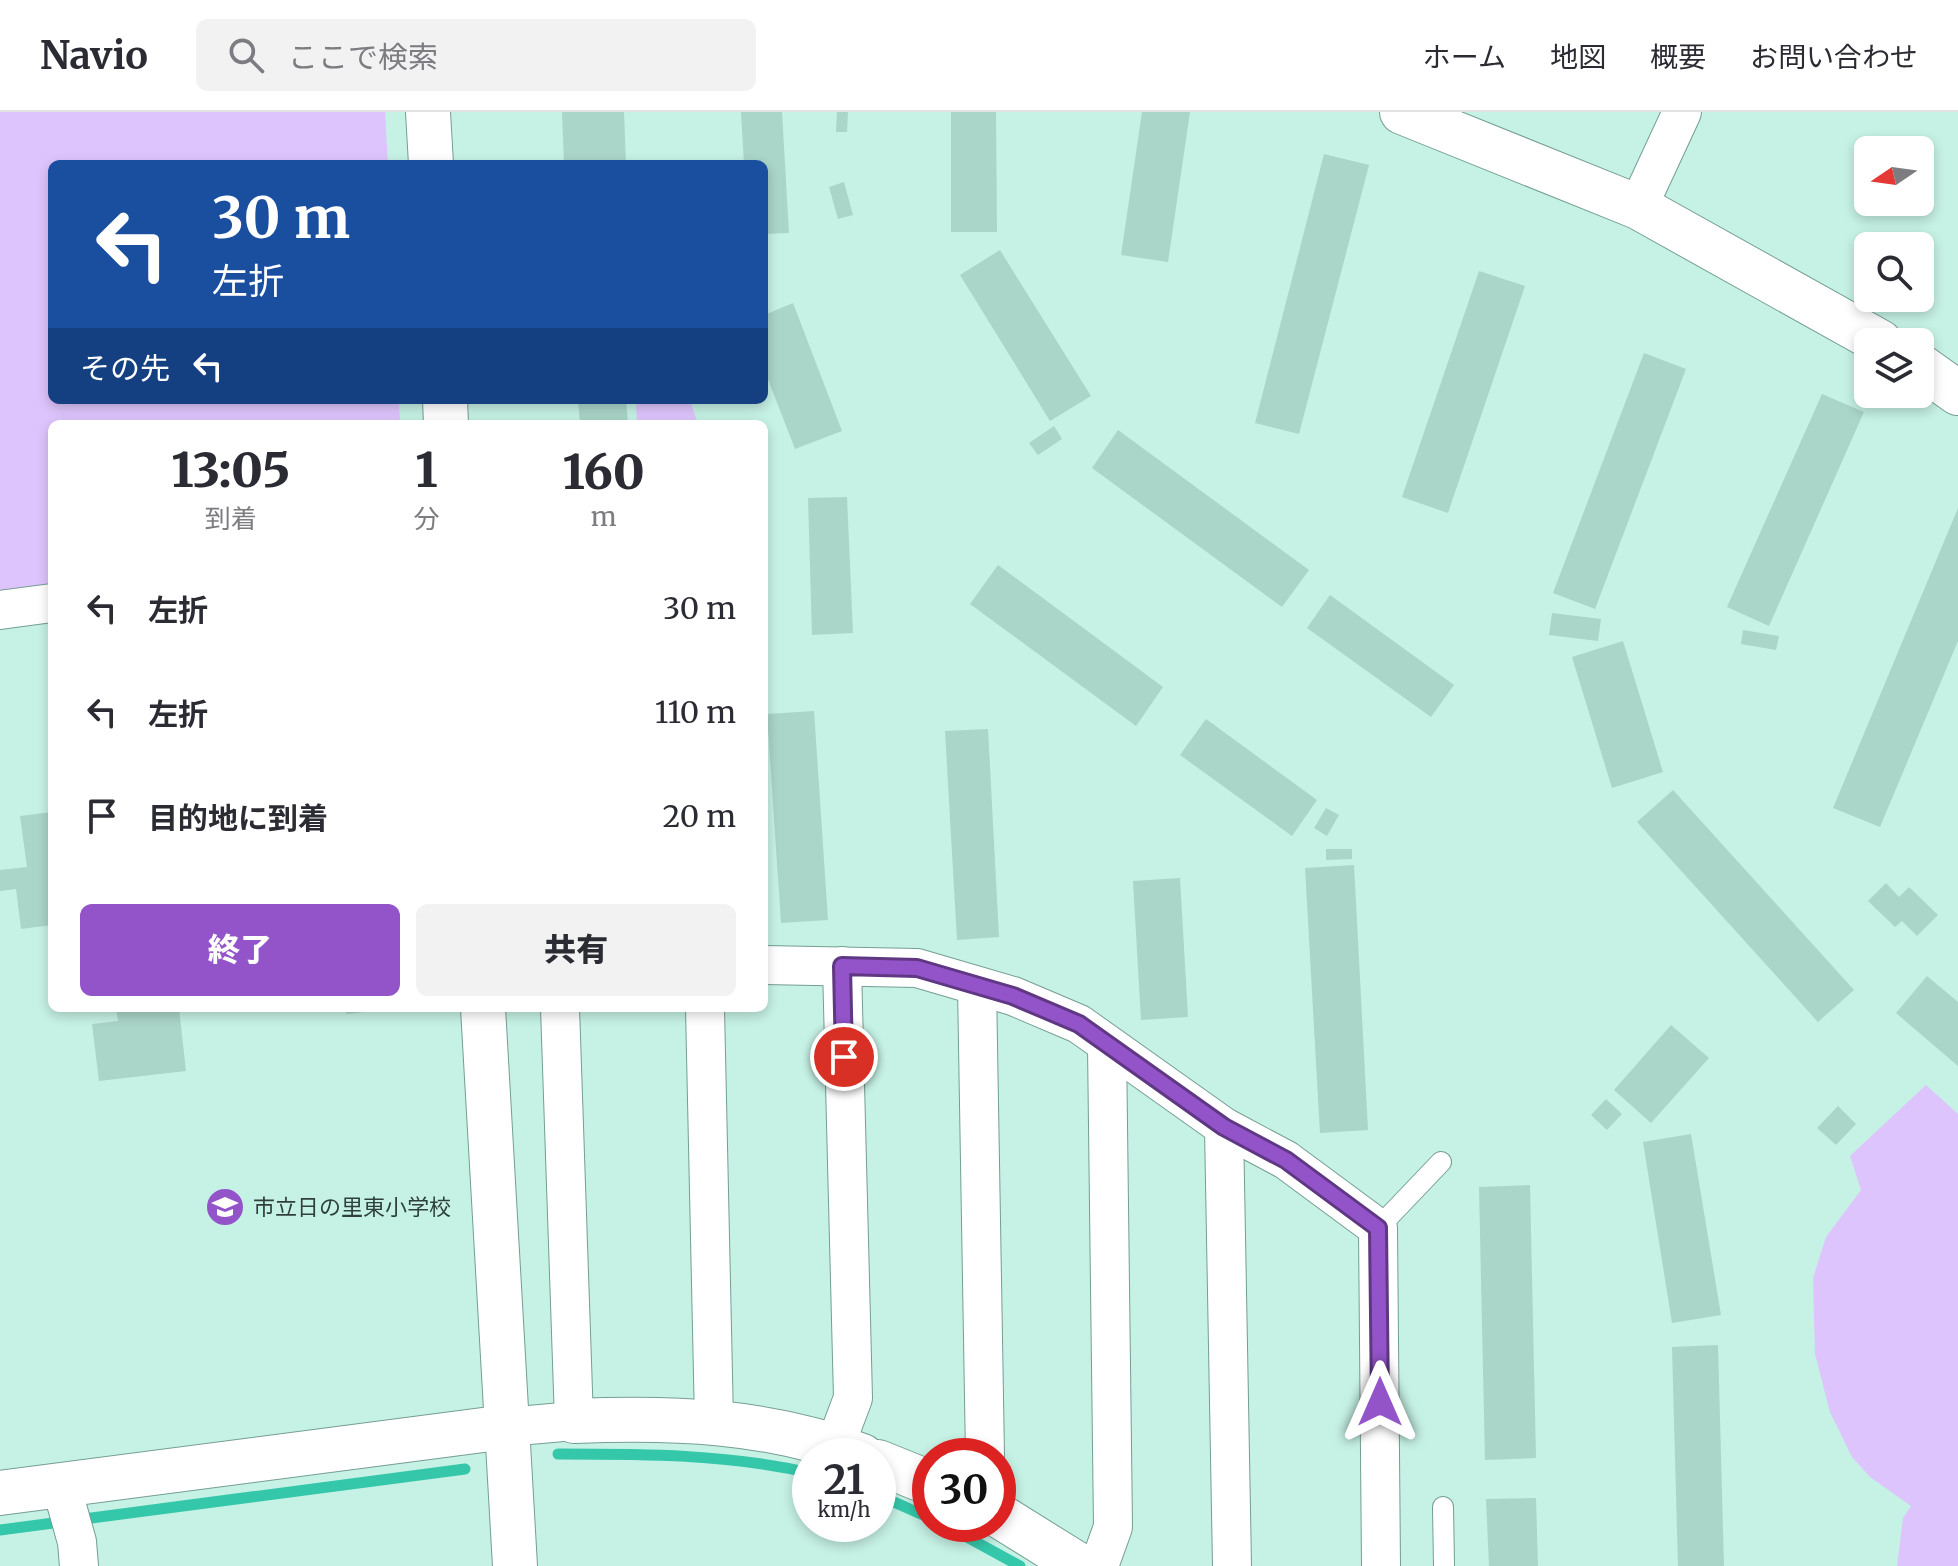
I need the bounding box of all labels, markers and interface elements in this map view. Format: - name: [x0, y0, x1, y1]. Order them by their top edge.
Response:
- search box: [196, 19, 756, 91]
- text: Navio: [40, 32, 148, 79]
- icon: search: [224, 33, 268, 77]
- text: ここで検索: [288, 38, 438, 76]
- text: ホーム: [1423, 39, 1506, 75]
- text: 地図: [1550, 39, 1606, 75]
- text: 概要: [1650, 39, 1706, 75]
- text: お問い合わせ: [1750, 39, 1918, 75]
- north arrow: [1854, 136, 1934, 216]
- map controls: [1854, 136, 1934, 408]
- text: 30 m: [212, 183, 350, 253]
- icon: left: [80, 192, 184, 296]
- button: search: [1854, 232, 1934, 312]
- text: 左折: [212, 259, 284, 304]
- button: layers: [1854, 328, 1934, 408]
- icon: left: [186, 344, 230, 388]
- text: その先: [80, 349, 170, 387]
- text: 13:05: [171, 440, 290, 500]
- text: 1: [415, 440, 438, 500]
- text: 160: [563, 442, 645, 502]
- text: m: [591, 500, 617, 533]
- text: 到着: [205, 502, 257, 535]
- text: 分: [413, 502, 439, 535]
- icon: left: [80, 586, 124, 630]
- text: 30 m: [663, 589, 736, 627]
- text: 左折: [148, 591, 208, 629]
- icon: left: [80, 690, 124, 734]
- text: 110 m: [655, 693, 736, 731]
- text: 左折: [148, 695, 208, 733]
- icon: arrive: [80, 794, 124, 838]
- text: 20 m: [663, 797, 736, 835]
- text: 目的地に到着: [148, 799, 328, 837]
- button: 終了: [80, 904, 400, 996]
- button: 共有: [416, 904, 736, 996]
- pin: [810, 1023, 878, 1091]
- icon: arrive: [822, 1035, 866, 1079]
- school or university icon: 市立日の里東小学校: [204, 1186, 246, 1228]
- place label: 市立日の里東小学校: [253, 1193, 451, 1221]
- position arrow: [1338, 1360, 1422, 1444]
- speed limit sign: 30: [912, 1438, 1016, 1542]
- text: 21: [824, 1455, 864, 1505]
- text: km/h: [818, 1497, 870, 1522]

